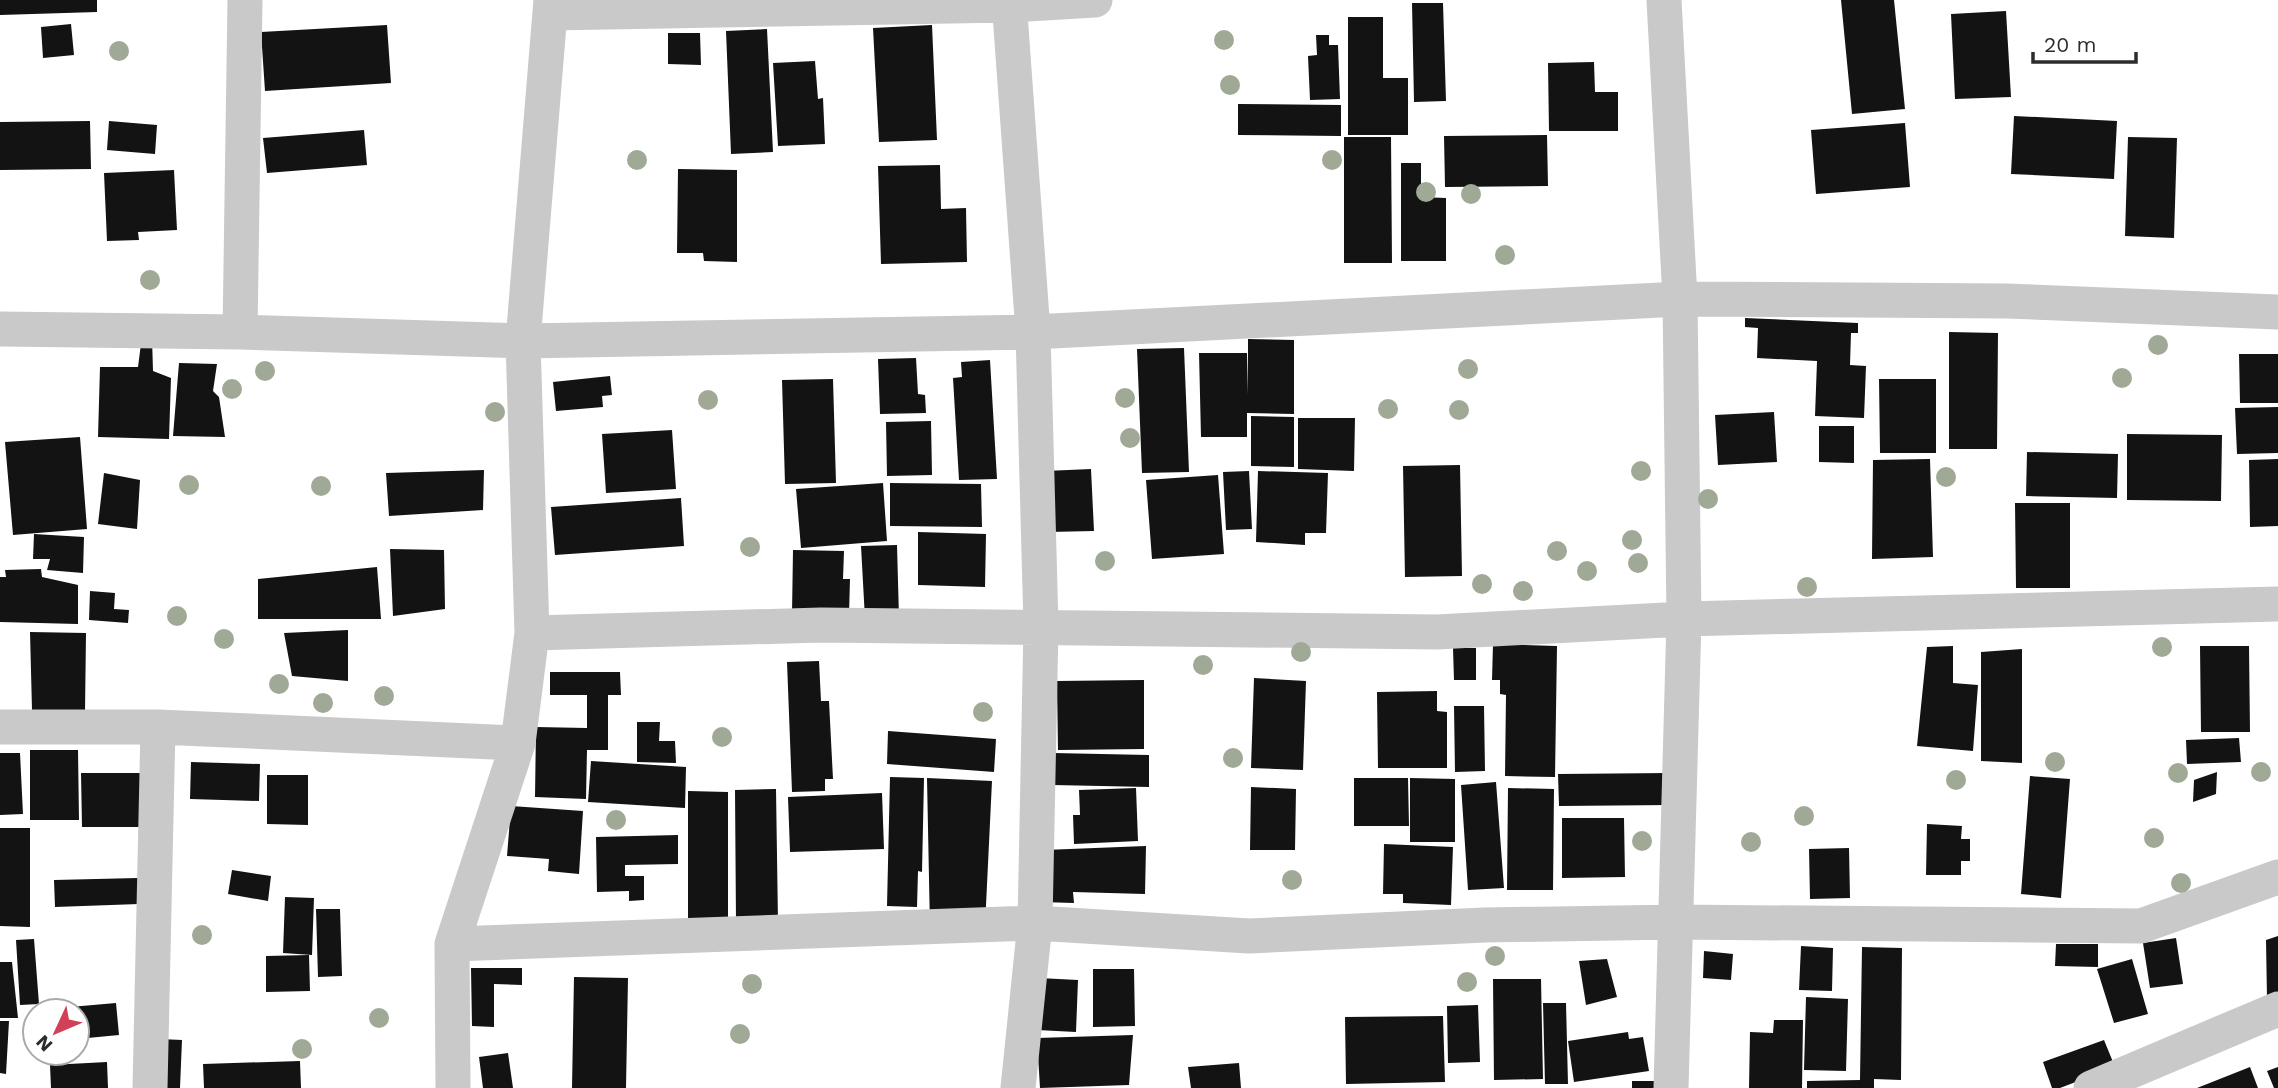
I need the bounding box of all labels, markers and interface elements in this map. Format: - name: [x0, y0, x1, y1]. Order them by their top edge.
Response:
- scale bar: [2033, 21, 2136, 65]
- text: 20 m: [2044, 32, 2096, 57]
- north arrow: [21, 997, 91, 1067]
- text: N: [31, 1030, 57, 1057]

